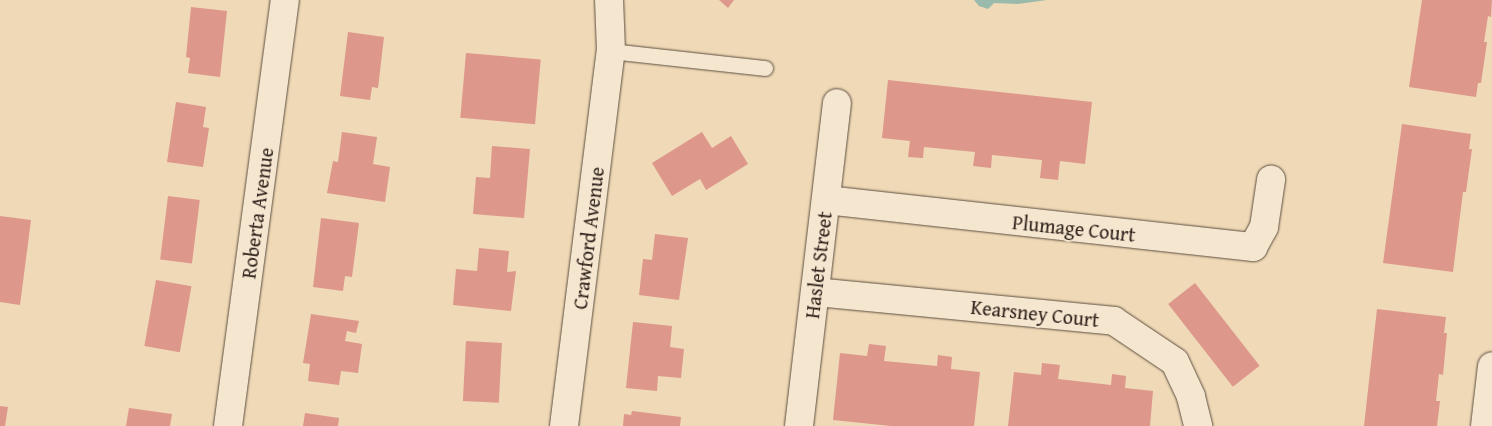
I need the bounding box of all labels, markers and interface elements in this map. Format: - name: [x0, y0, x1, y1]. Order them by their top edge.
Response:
- street label: Roberta Avenue: [236, 146, 278, 280]
- street label: Crawford Avenue: [567, 165, 609, 311]
- street label: Haslet Street: [800, 210, 836, 320]
- street label: Plumage Court: [1011, 210, 1137, 246]
- street label: Kearsney Court: [970, 294, 1100, 332]

